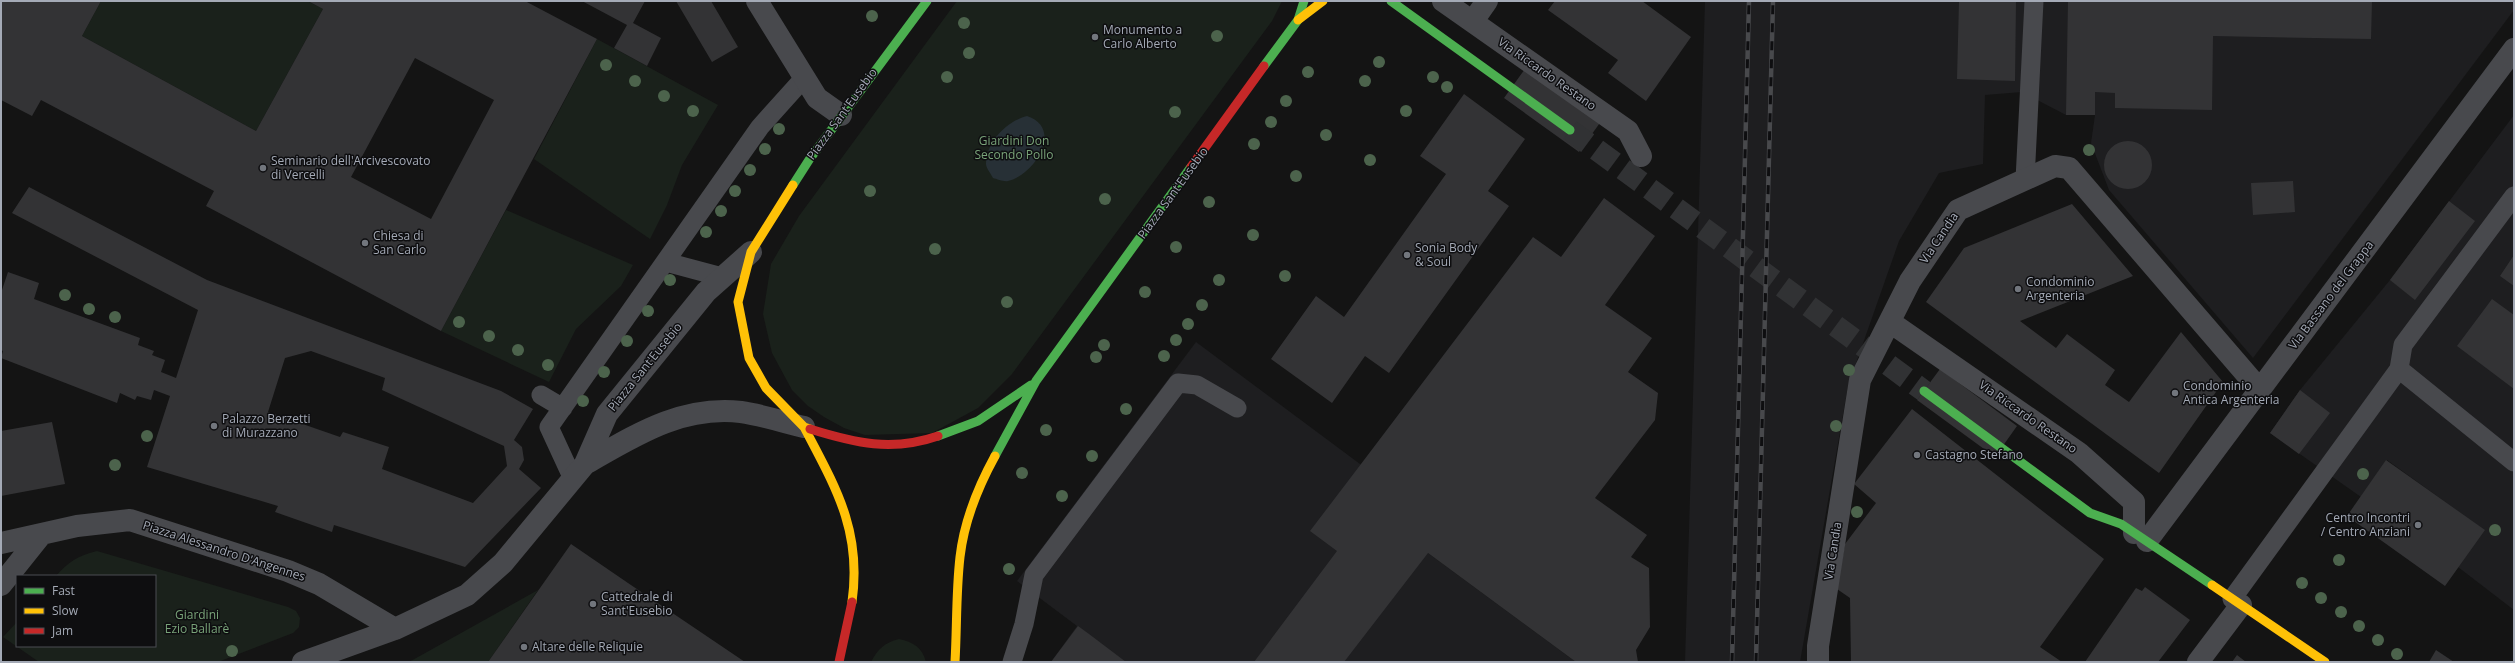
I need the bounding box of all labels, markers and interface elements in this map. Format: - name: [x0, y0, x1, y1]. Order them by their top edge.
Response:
- place label: Monumento a Carlo Alberto: [1103, 21, 1182, 52]
- marker: Monumento a Carlo Alberto: [1090, 32, 1100, 42]
- street label: Via Riccardo Restano: [1495, 33, 1600, 114]
- street label: Piazza Sant'Eusebio: [803, 64, 881, 163]
- park label: Giardini Don Secondo Pollo: [974, 132, 1054, 163]
- street label: Piazza Sant'Eusebio: [1134, 143, 1212, 242]
- place label: Seminario dell'Arcivescovato di Vercelli: [271, 152, 430, 183]
- marker: Seminario dell'Arcivescovato di Vercelli: [258, 163, 268, 173]
- street label: Via Candia: [1915, 209, 1962, 267]
- place label: Chiesa di San Carlo: [373, 227, 426, 258]
- street label: Via Bassano del Grappa: [2284, 237, 2377, 353]
- marker: Chiesa di San Carlo: [360, 238, 370, 248]
- place label: Sonia Body & Soul: [1415, 239, 1478, 270]
- marker: Sonia Body & Soul: [1402, 250, 1412, 260]
- place label: Condominio Argenteria: [2026, 273, 2094, 304]
- marker: Condominio Argenteria: [2013, 284, 2023, 294]
- street label: Piazza Sant'Eusebio: [604, 319, 686, 415]
- street label: Via Riccardo Restano: [1976, 376, 2081, 457]
- place label: Condominio Antica Argenteria: [2183, 377, 2280, 408]
- marker: Condominio Antica Argenteria: [2170, 388, 2180, 398]
- place label: Palazzo Berzetti di Murazzano: [222, 410, 311, 441]
- marker: Palazzo Berzetti di Murazzano: [209, 421, 219, 431]
- place label: Castagno Stefano: [1925, 446, 2023, 463]
- marker: Castagno Stefano: [1912, 450, 1922, 460]
- place label: Centro Incontri / Centro Anziani: [2321, 509, 2410, 540]
- street label: Piazza Alessandro D'Angennes: [141, 516, 308, 585]
- marker: Centro Incontri / Centro Anziani: [2413, 520, 2423, 530]
- street label: Via Candia: [1820, 521, 1845, 581]
- legend: [16, 575, 156, 647]
- text: Fast: [52, 582, 75, 599]
- place label: Cattedrale di Sant'Eusebio: [601, 588, 673, 619]
- marker: Cattedrale di Sant'Eusebio: [588, 599, 598, 609]
- text: Slow: [52, 602, 79, 619]
- park label: Giardini Ezio Ballarè: [165, 606, 229, 637]
- text: Jam: [51, 622, 73, 639]
- place label: Altare delle Reliquie: [532, 638, 643, 655]
- marker: Altare delle Reliquie: [519, 642, 529, 652]

